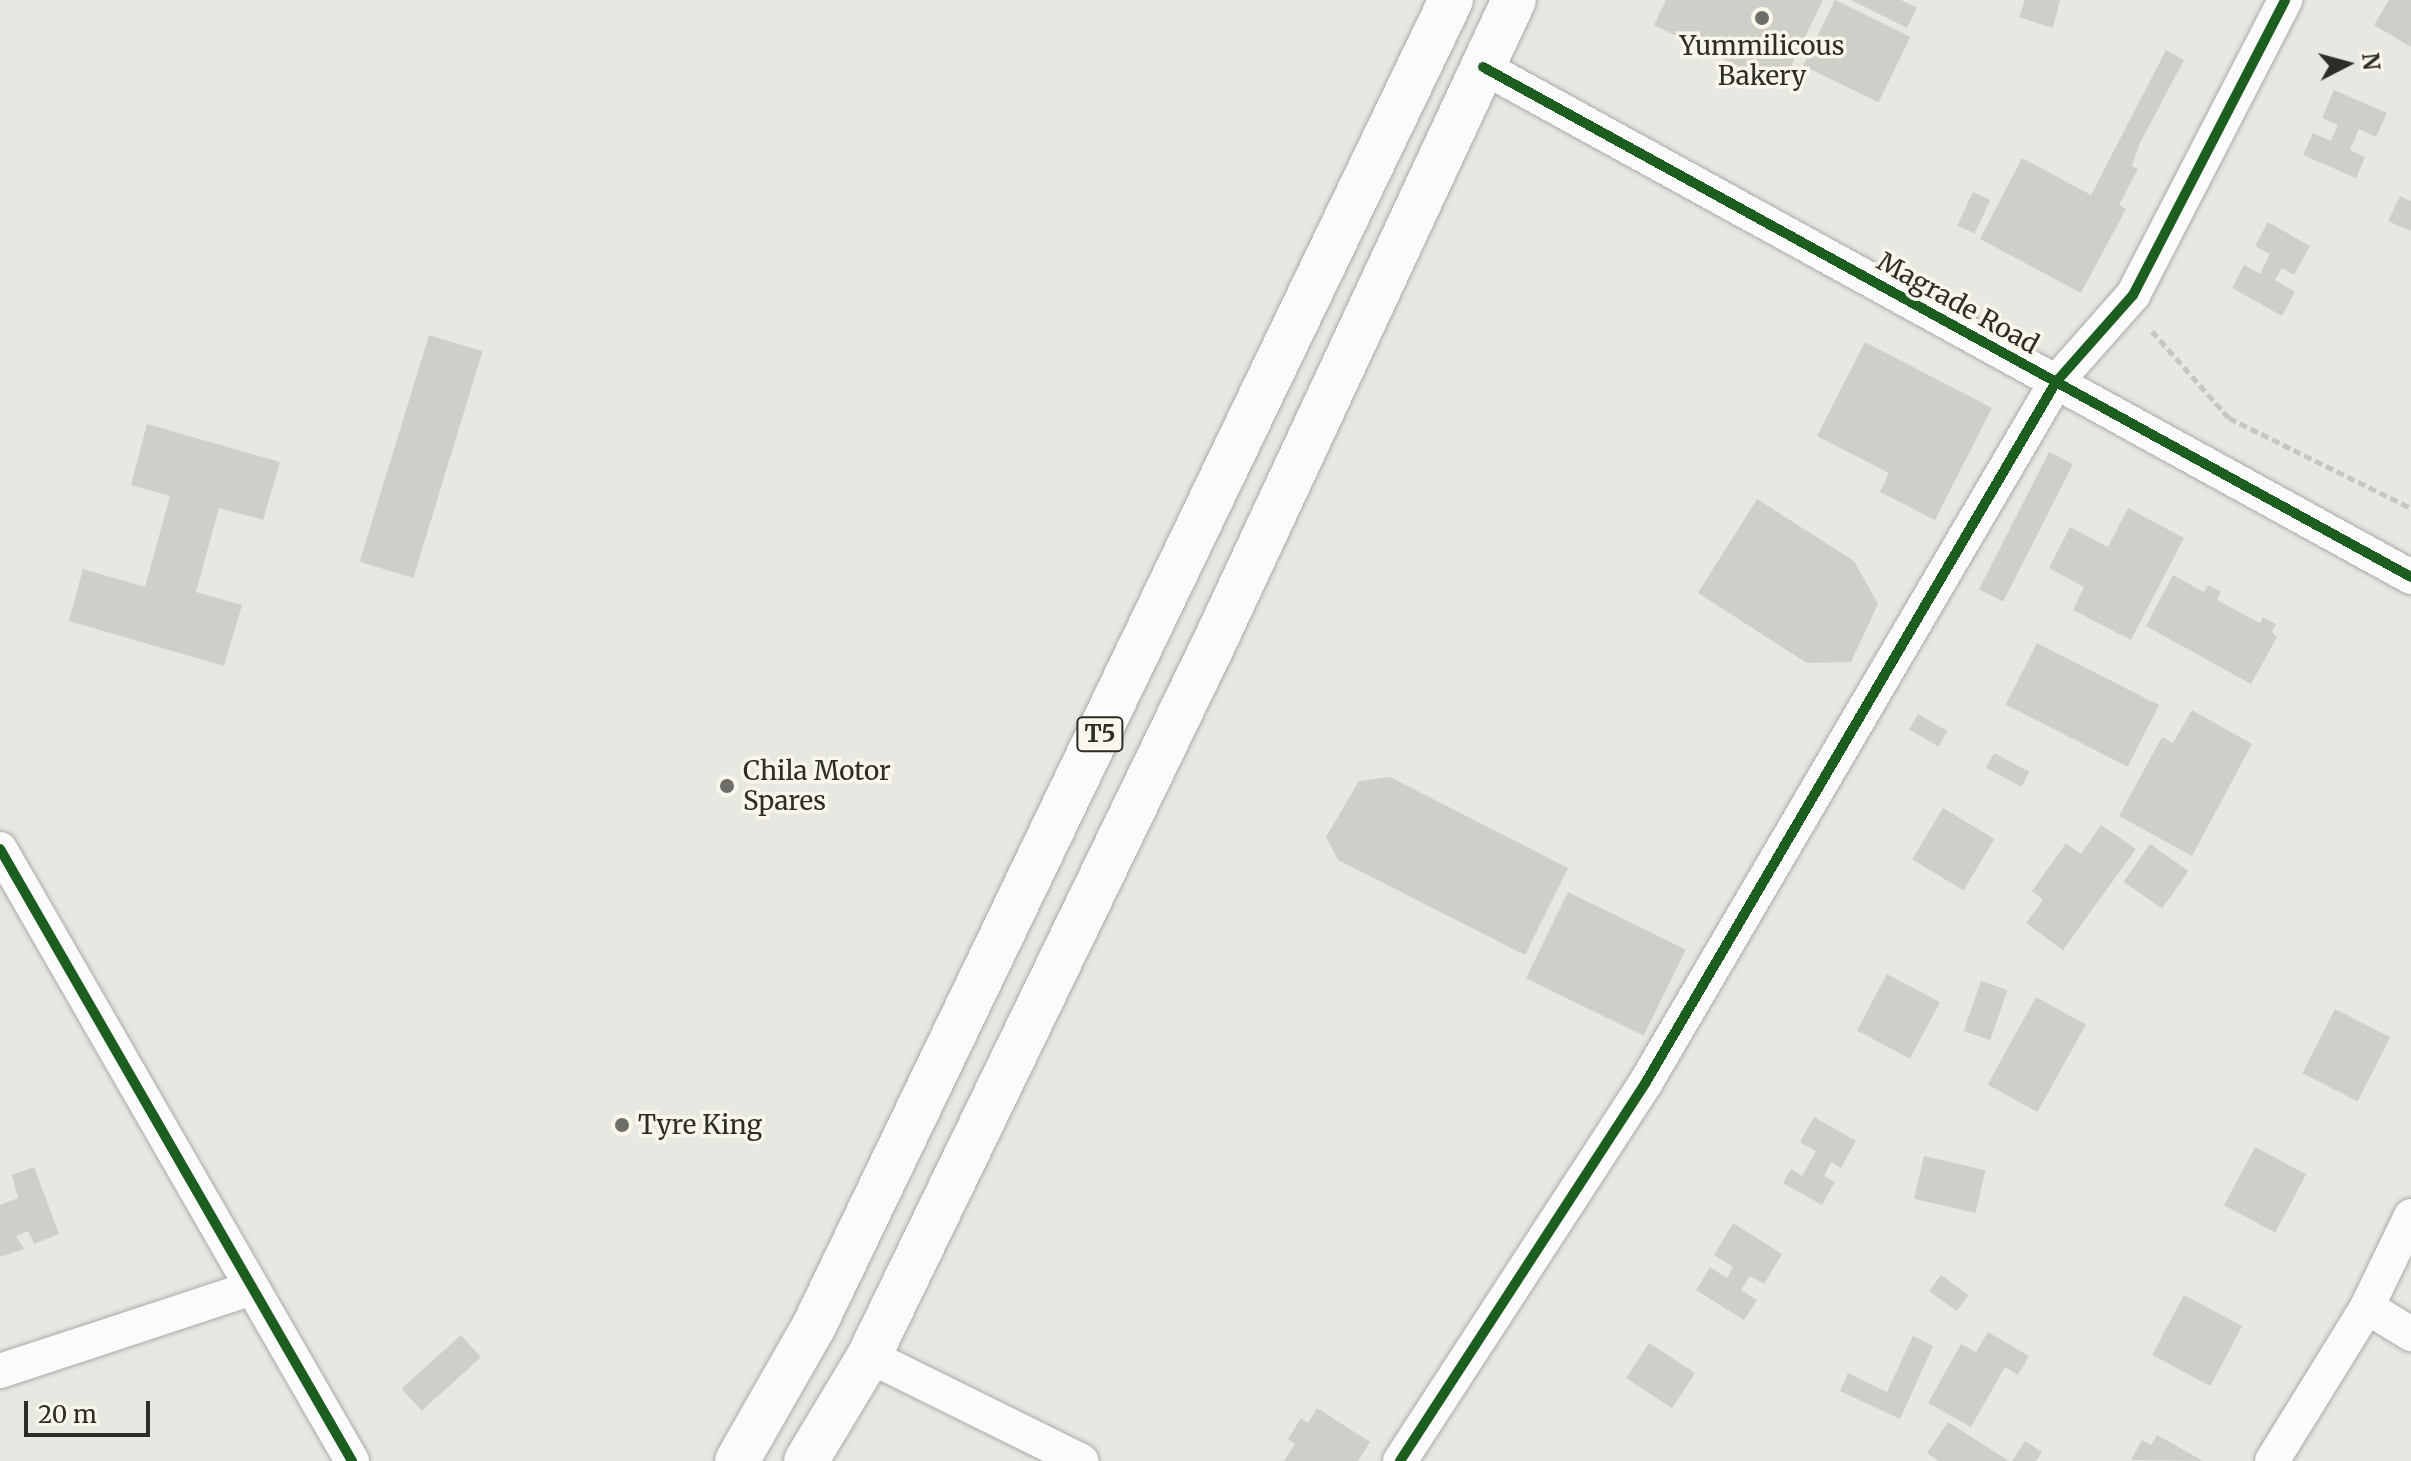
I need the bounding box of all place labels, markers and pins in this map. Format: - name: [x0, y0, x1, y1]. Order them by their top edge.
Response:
- marker: Yummilicous Bakery: [1753, 9, 1771, 27]
- place label: Yummilicous Bakery: [1680, 30, 1844, 92]
- place label: Chila Motor Spares: [743, 755, 891, 816]
- marker: Chila Motor Spares: [718, 777, 736, 795]
- place label: Tyre King: [638, 1109, 762, 1141]
- marker: Tyre King: [613, 1116, 631, 1134]

